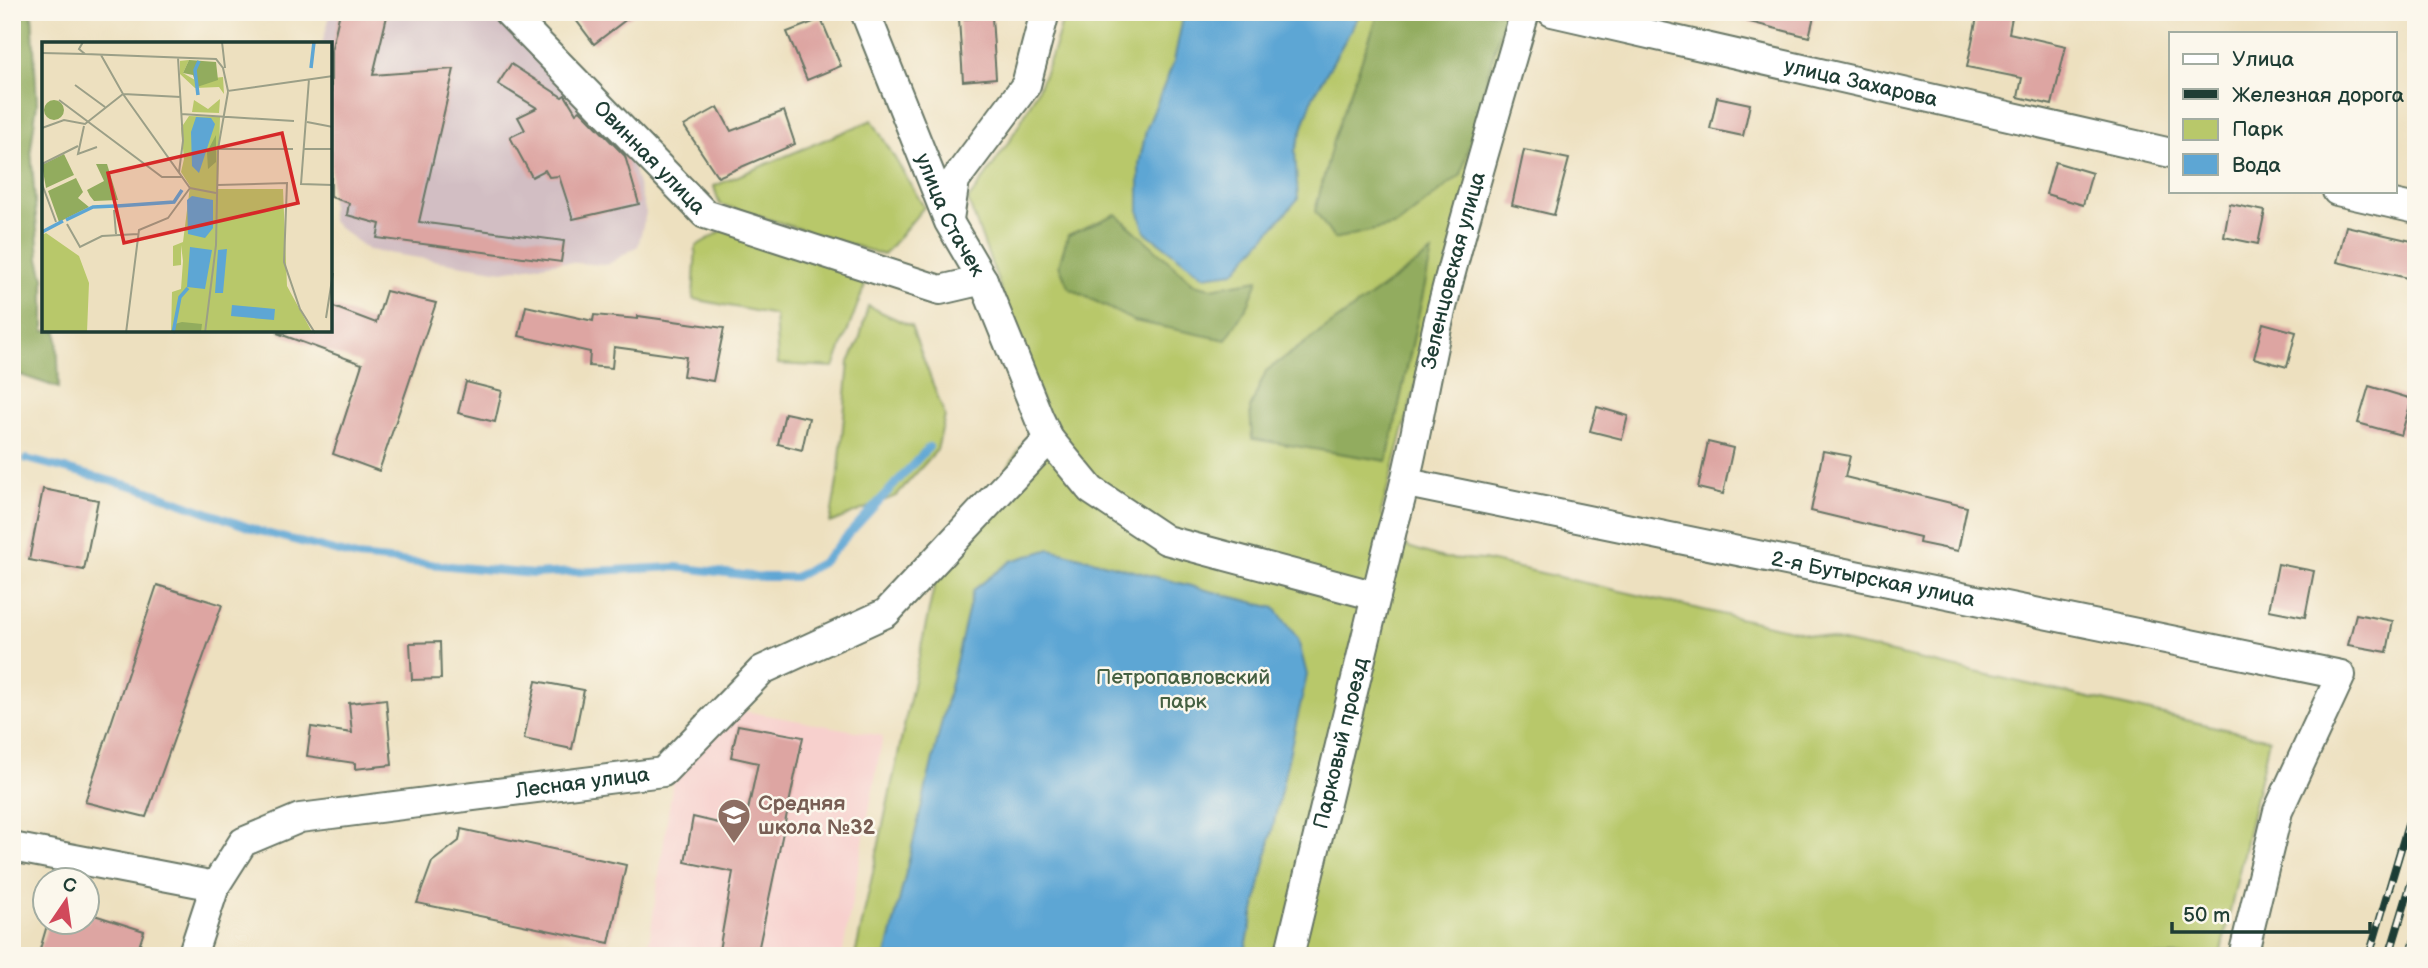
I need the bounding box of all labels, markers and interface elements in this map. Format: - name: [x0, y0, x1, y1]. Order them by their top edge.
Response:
- legend: [2169, 32, 2396, 192]
- inset map: [42, 42, 332, 332]
- text: Улица: [2232, 47, 2295, 72]
- street label: улица Захарова: [1782, 53, 1941, 113]
- text: Железная дорога: [2232, 83, 2405, 108]
- street label: Овинная улица: [588, 95, 711, 220]
- text: Парк: [2232, 117, 2283, 142]
- street label: улица Стачек: [910, 150, 990, 281]
- text: Вода: [2232, 153, 2281, 178]
- street label: Зеленцовская улица: [1416, 168, 1491, 371]
- street label: 2-я Бутырская улица: [1769, 546, 1978, 613]
- street label: Парковый проезд: [1308, 655, 1374, 831]
- park label: Петропавловский парк: [1096, 665, 1270, 714]
- street label: Лесная улица: [513, 762, 651, 804]
- place label: Средняя школа №32: [758, 791, 876, 840]
- school or university icon: Средняя школа №32: [715, 796, 753, 845]
- north arrow: [32, 866, 102, 936]
- text: С: [60, 873, 79, 899]
- scale bar: [2172, 891, 2370, 935]
- text: 50 m: [2183, 903, 2230, 928]

